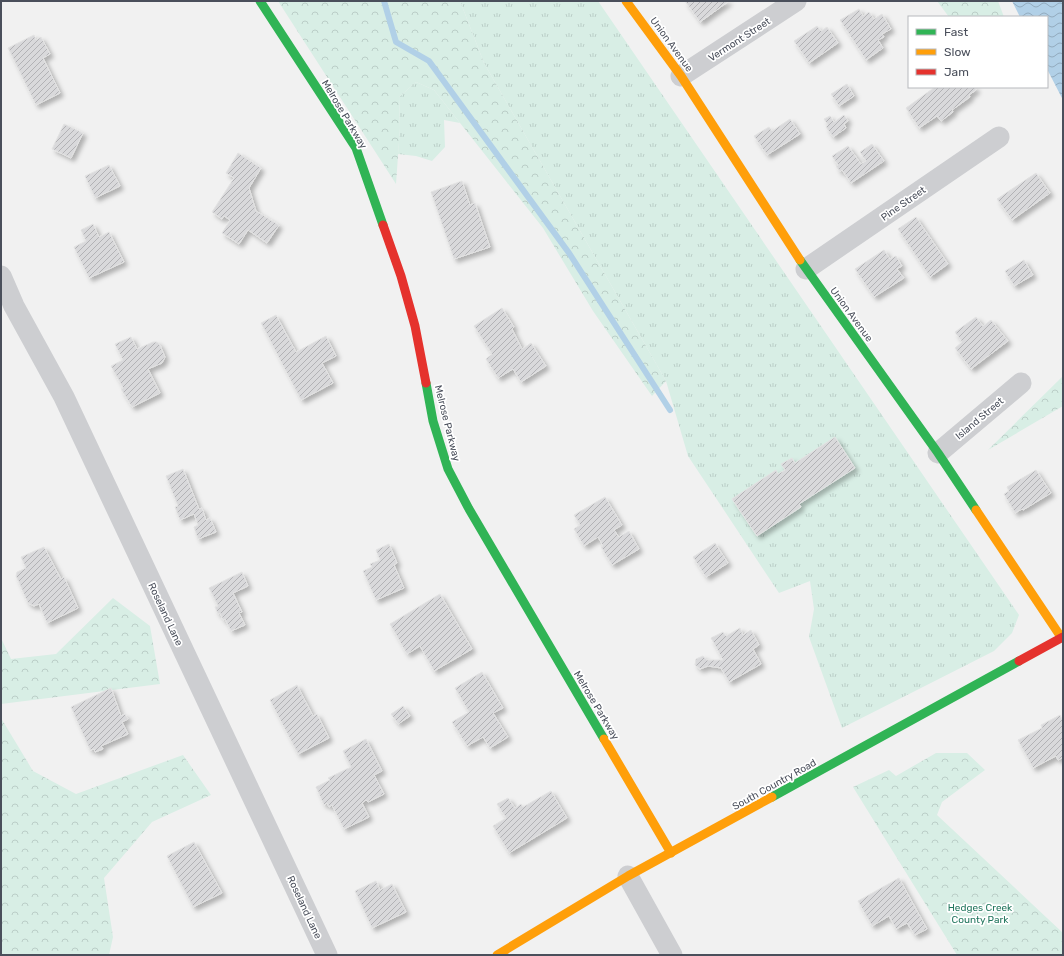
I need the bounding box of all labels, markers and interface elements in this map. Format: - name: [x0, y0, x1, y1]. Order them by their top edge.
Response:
- street label: Union Avenue: [647, 15, 695, 75]
- street label: Vermont Street: [706, 15, 773, 64]
- legend: [908, 16, 1048, 88]
- text: Fast: [944, 25, 968, 39]
- text: Slow: [944, 45, 971, 59]
- text: Jam: [944, 65, 969, 79]
- street label: Melrose Parkway: [319, 78, 370, 152]
- street label: Pine Street: [879, 184, 928, 224]
- street label: Union Avenue: [827, 285, 875, 345]
- street label: Melrose Parkway: [432, 384, 462, 463]
- street label: Island Street: [953, 395, 1006, 442]
- street label: Roseland Lane: [145, 581, 185, 648]
- street label: Melrose Parkway: [571, 669, 622, 743]
- street label: South Country Road: [730, 757, 819, 813]
- street label: Roseland Lane: [284, 874, 324, 941]
- park label: Hedges Creek County Park: [948, 902, 1013, 926]

